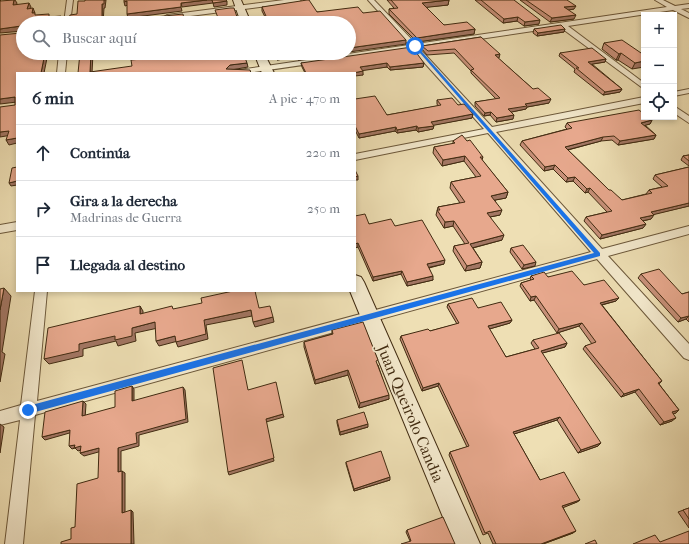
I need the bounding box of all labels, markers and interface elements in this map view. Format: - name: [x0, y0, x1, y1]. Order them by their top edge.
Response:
- map controls: [641, 12, 677, 120]
- button: +: [641, 12, 677, 48]
- search box: [16, 16, 356, 60]
- icon: search: [30, 27, 52, 49]
- text: Buscar aquí: [62, 29, 137, 47]
- route start: [406, 37, 424, 55]
- button: −: [641, 48, 677, 84]
- button: locate: [641, 84, 677, 120]
- text: 6 min: [32, 88, 74, 108]
- text: A pie · 470 m: [269, 91, 340, 106]
- icon: ahead: [32, 142, 54, 164]
- text: Continúa: [70, 144, 130, 162]
- text: 220 m: [306, 145, 340, 160]
- text: Gira a la derecha: [70, 192, 177, 210]
- icon: right: [32, 198, 54, 220]
- text: 250 m: [307, 201, 340, 216]
- text: Madrinas de Guerra: [70, 210, 182, 225]
- icon: arrive: [32, 254, 54, 276]
- text: Llegada al destino: [70, 256, 185, 274]
- street label: Juan Queirolo Candia: [372, 340, 448, 485]
- route end: [19, 401, 37, 419]

